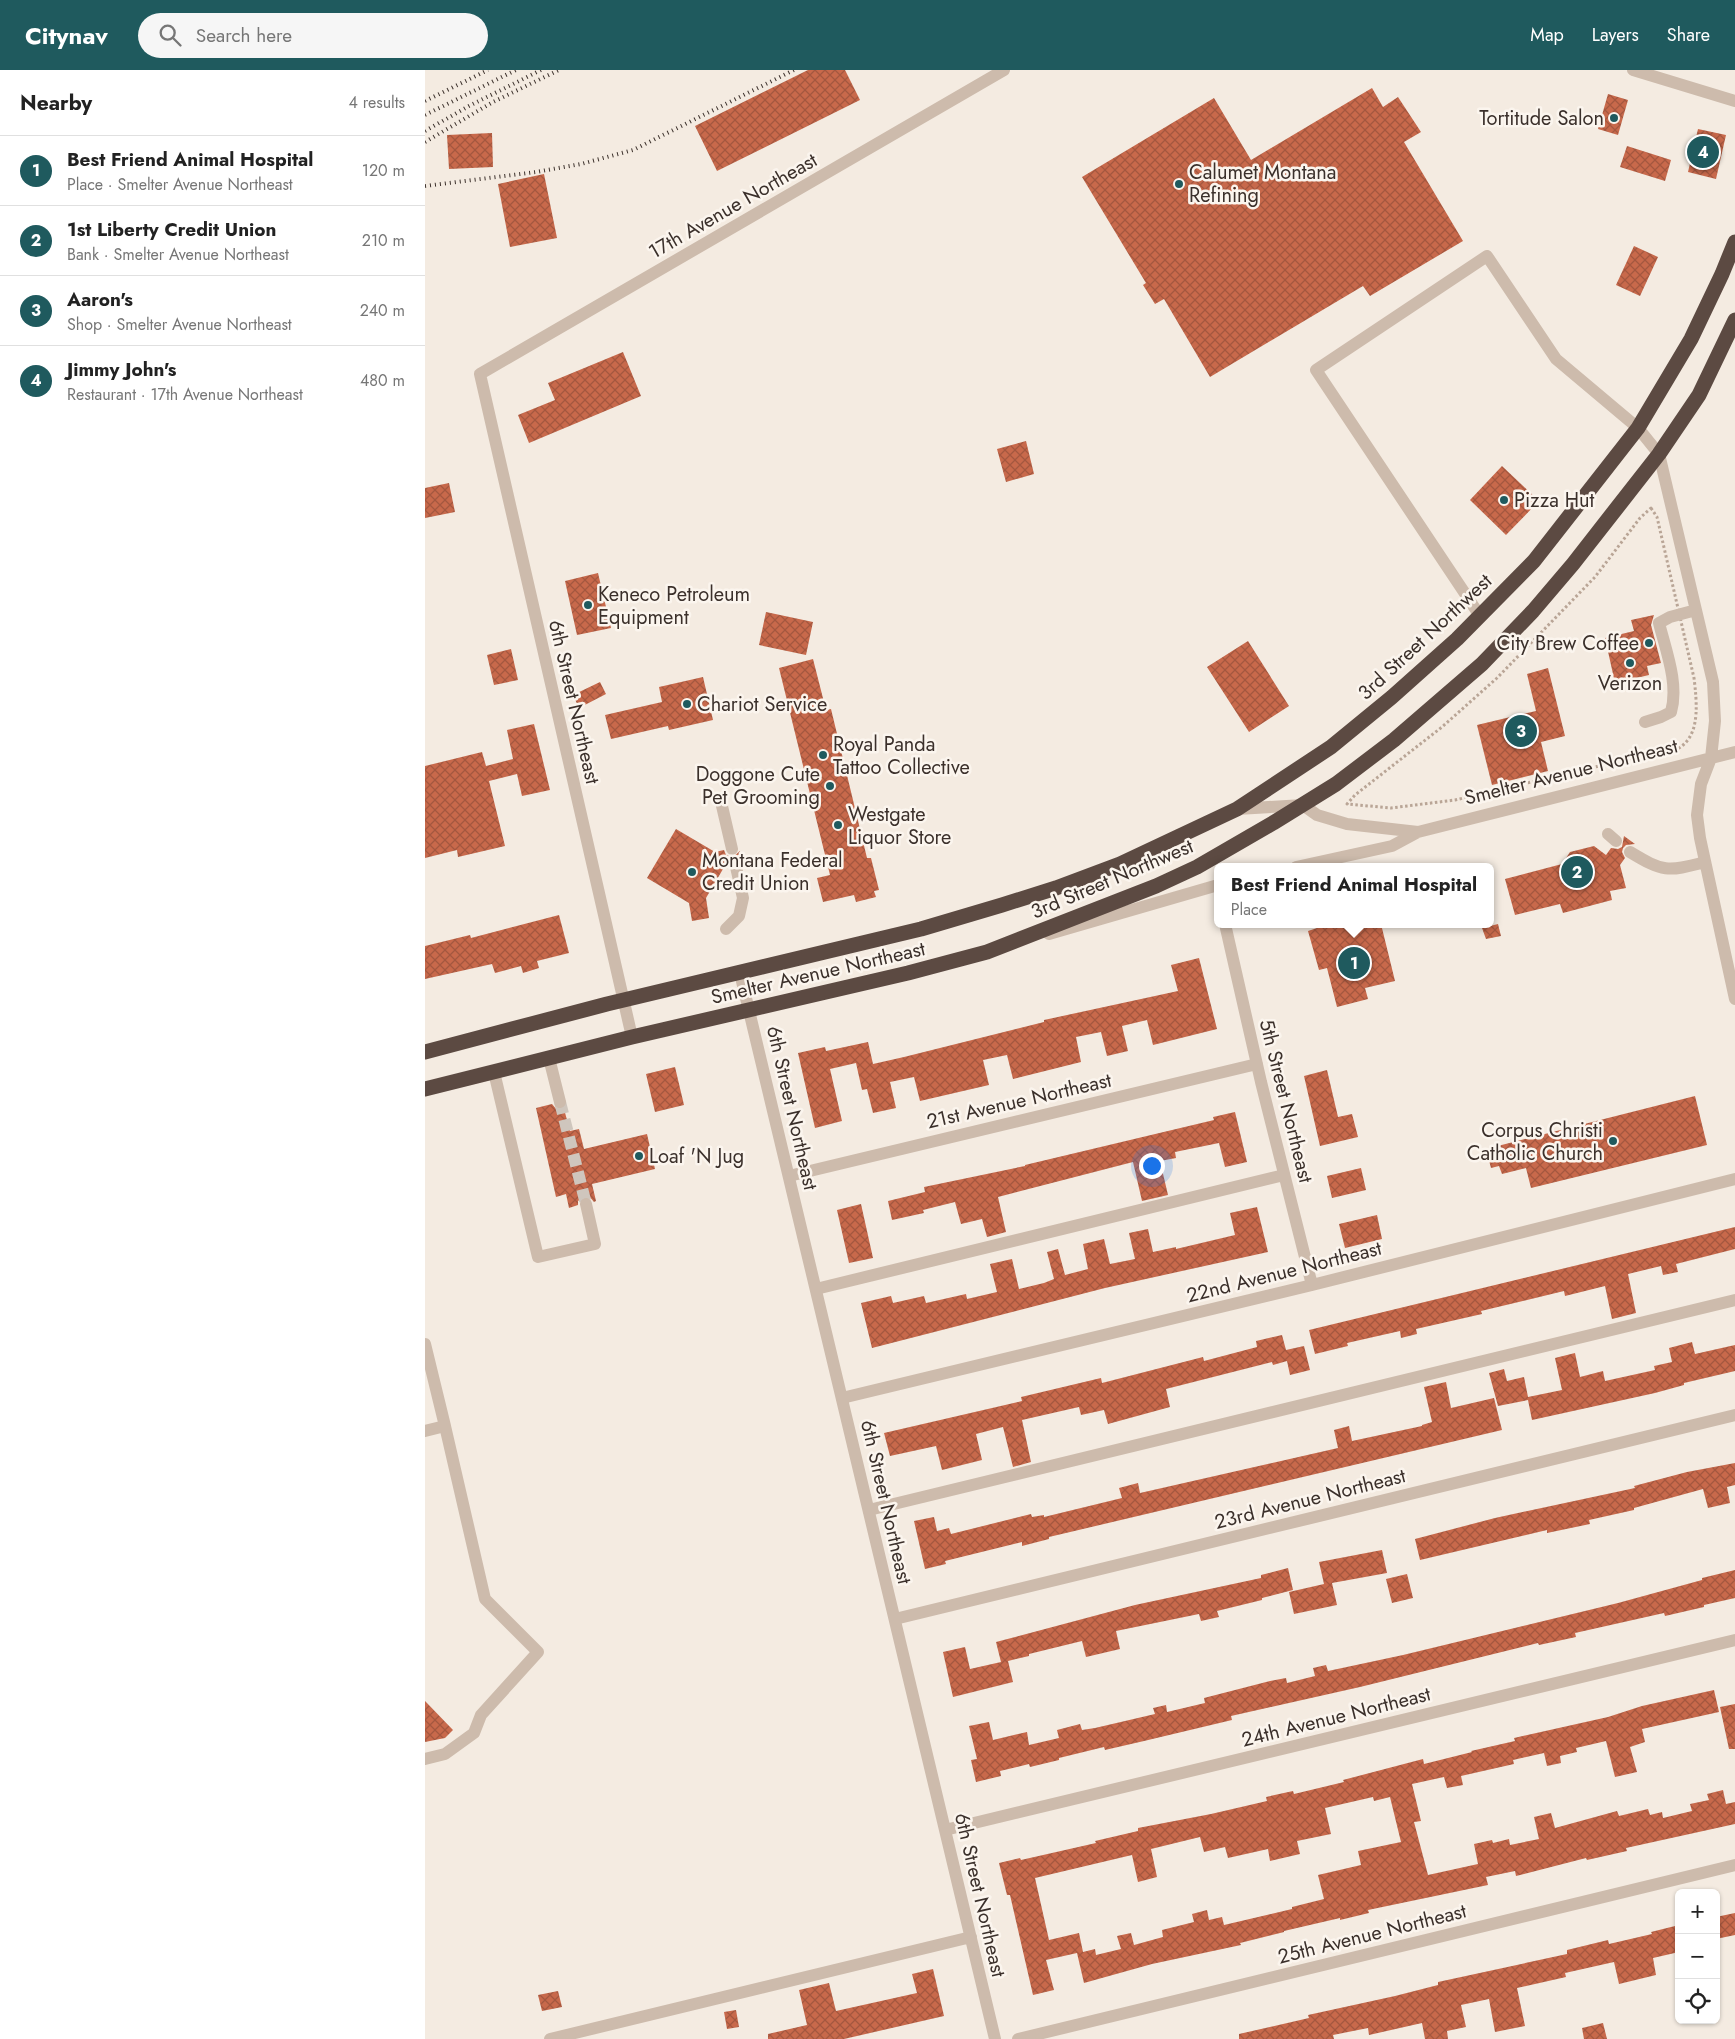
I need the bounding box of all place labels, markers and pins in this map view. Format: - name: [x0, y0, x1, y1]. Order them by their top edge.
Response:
- place label: Tortitude Salon: [1479, 104, 1604, 133]
- marker: Tortitude Salon: [1608, 112, 1620, 124]
- pin: 4: [1687, 133, 1719, 171]
- place label: Calumet Montana Refining: [1189, 158, 1336, 210]
- marker: Calumet Montana Refining: [1173, 178, 1185, 190]
- place label: Pizza Hut: [1514, 486, 1595, 515]
- marker: Pizza Hut: [1498, 494, 1510, 506]
- place label: Keneco Petroleum Equipment: [598, 580, 750, 632]
- marker: Keneco Petroleum Equipment: [582, 599, 594, 611]
- place label: City Brew Coffee: [1497, 629, 1639, 658]
- marker: City Brew Coffee: [1643, 637, 1655, 649]
- marker: Verizon: [1624, 657, 1636, 669]
- place label: Verizon: [1598, 669, 1662, 698]
- place label: Chariot Service: [697, 690, 827, 719]
- marker: Chariot Service: [681, 698, 693, 710]
- pin: 3: [1505, 712, 1537, 750]
- place label: Royal Panda Tattoo Collective: [833, 730, 970, 782]
- marker: Royal Panda Tattoo Collective: [817, 749, 829, 761]
- place label: Doggone Cute Pet Grooming: [696, 760, 820, 812]
- marker: Doggone Cute Pet Grooming: [824, 780, 836, 792]
- place label: Westgate Liquor Store: [848, 800, 951, 852]
- marker: Westgate Liquor Store: [832, 819, 844, 831]
- place label: Montana Federal Credit Union: [702, 846, 843, 898]
- pin: 2: [1561, 853, 1593, 891]
- marker: Montana Federal Credit Union: [686, 866, 698, 878]
- pin: 1: [1338, 944, 1370, 982]
- place label: Corpus Christi Catholic Church: [1467, 1116, 1603, 1168]
- marker: Corpus Christi Catholic Church: [1607, 1135, 1619, 1147]
- place label: Loaf 'N Jug: [649, 1142, 744, 1171]
- marker: Loaf 'N Jug: [633, 1150, 645, 1162]

